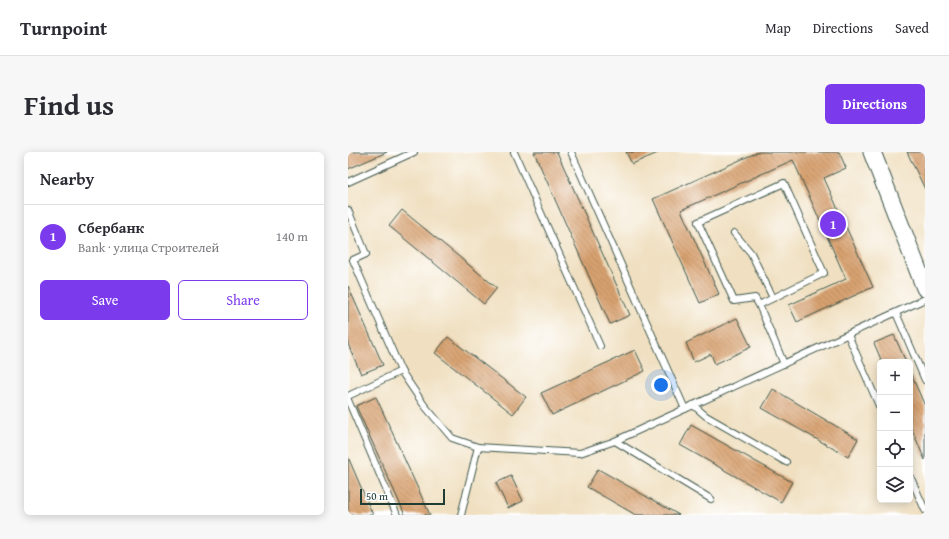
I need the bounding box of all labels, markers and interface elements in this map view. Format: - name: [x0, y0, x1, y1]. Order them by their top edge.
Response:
- text: Turnpoint: [20, 14, 107, 42]
- text: Map: [765, 18, 791, 38]
- text: Directions: [813, 18, 873, 38]
- text: Saved: [895, 18, 929, 38]
- text: Find us: [24, 84, 114, 125]
- button: Directions: [825, 84, 925, 124]
- text: Nearby: [40, 166, 94, 191]
- pin: 1: [820, 209, 846, 239]
- text: Сбербанк: [78, 217, 144, 238]
- text: 1: [50, 227, 56, 246]
- text: 140 m: [276, 227, 308, 246]
- text: Bank · улица Строителей: [78, 238, 219, 257]
- button: Save: [40, 280, 170, 320]
- button: Share: [178, 280, 308, 320]
- map controls: [877, 359, 913, 503]
- button: +: [877, 359, 913, 395]
- your location: [651, 375, 671, 395]
- button: −: [877, 395, 913, 431]
- button: locate: [877, 431, 913, 467]
- button: layers: [877, 467, 913, 503]
- scale bar: [360, 487, 445, 506]
- text: 50 m: [366, 488, 388, 504]

